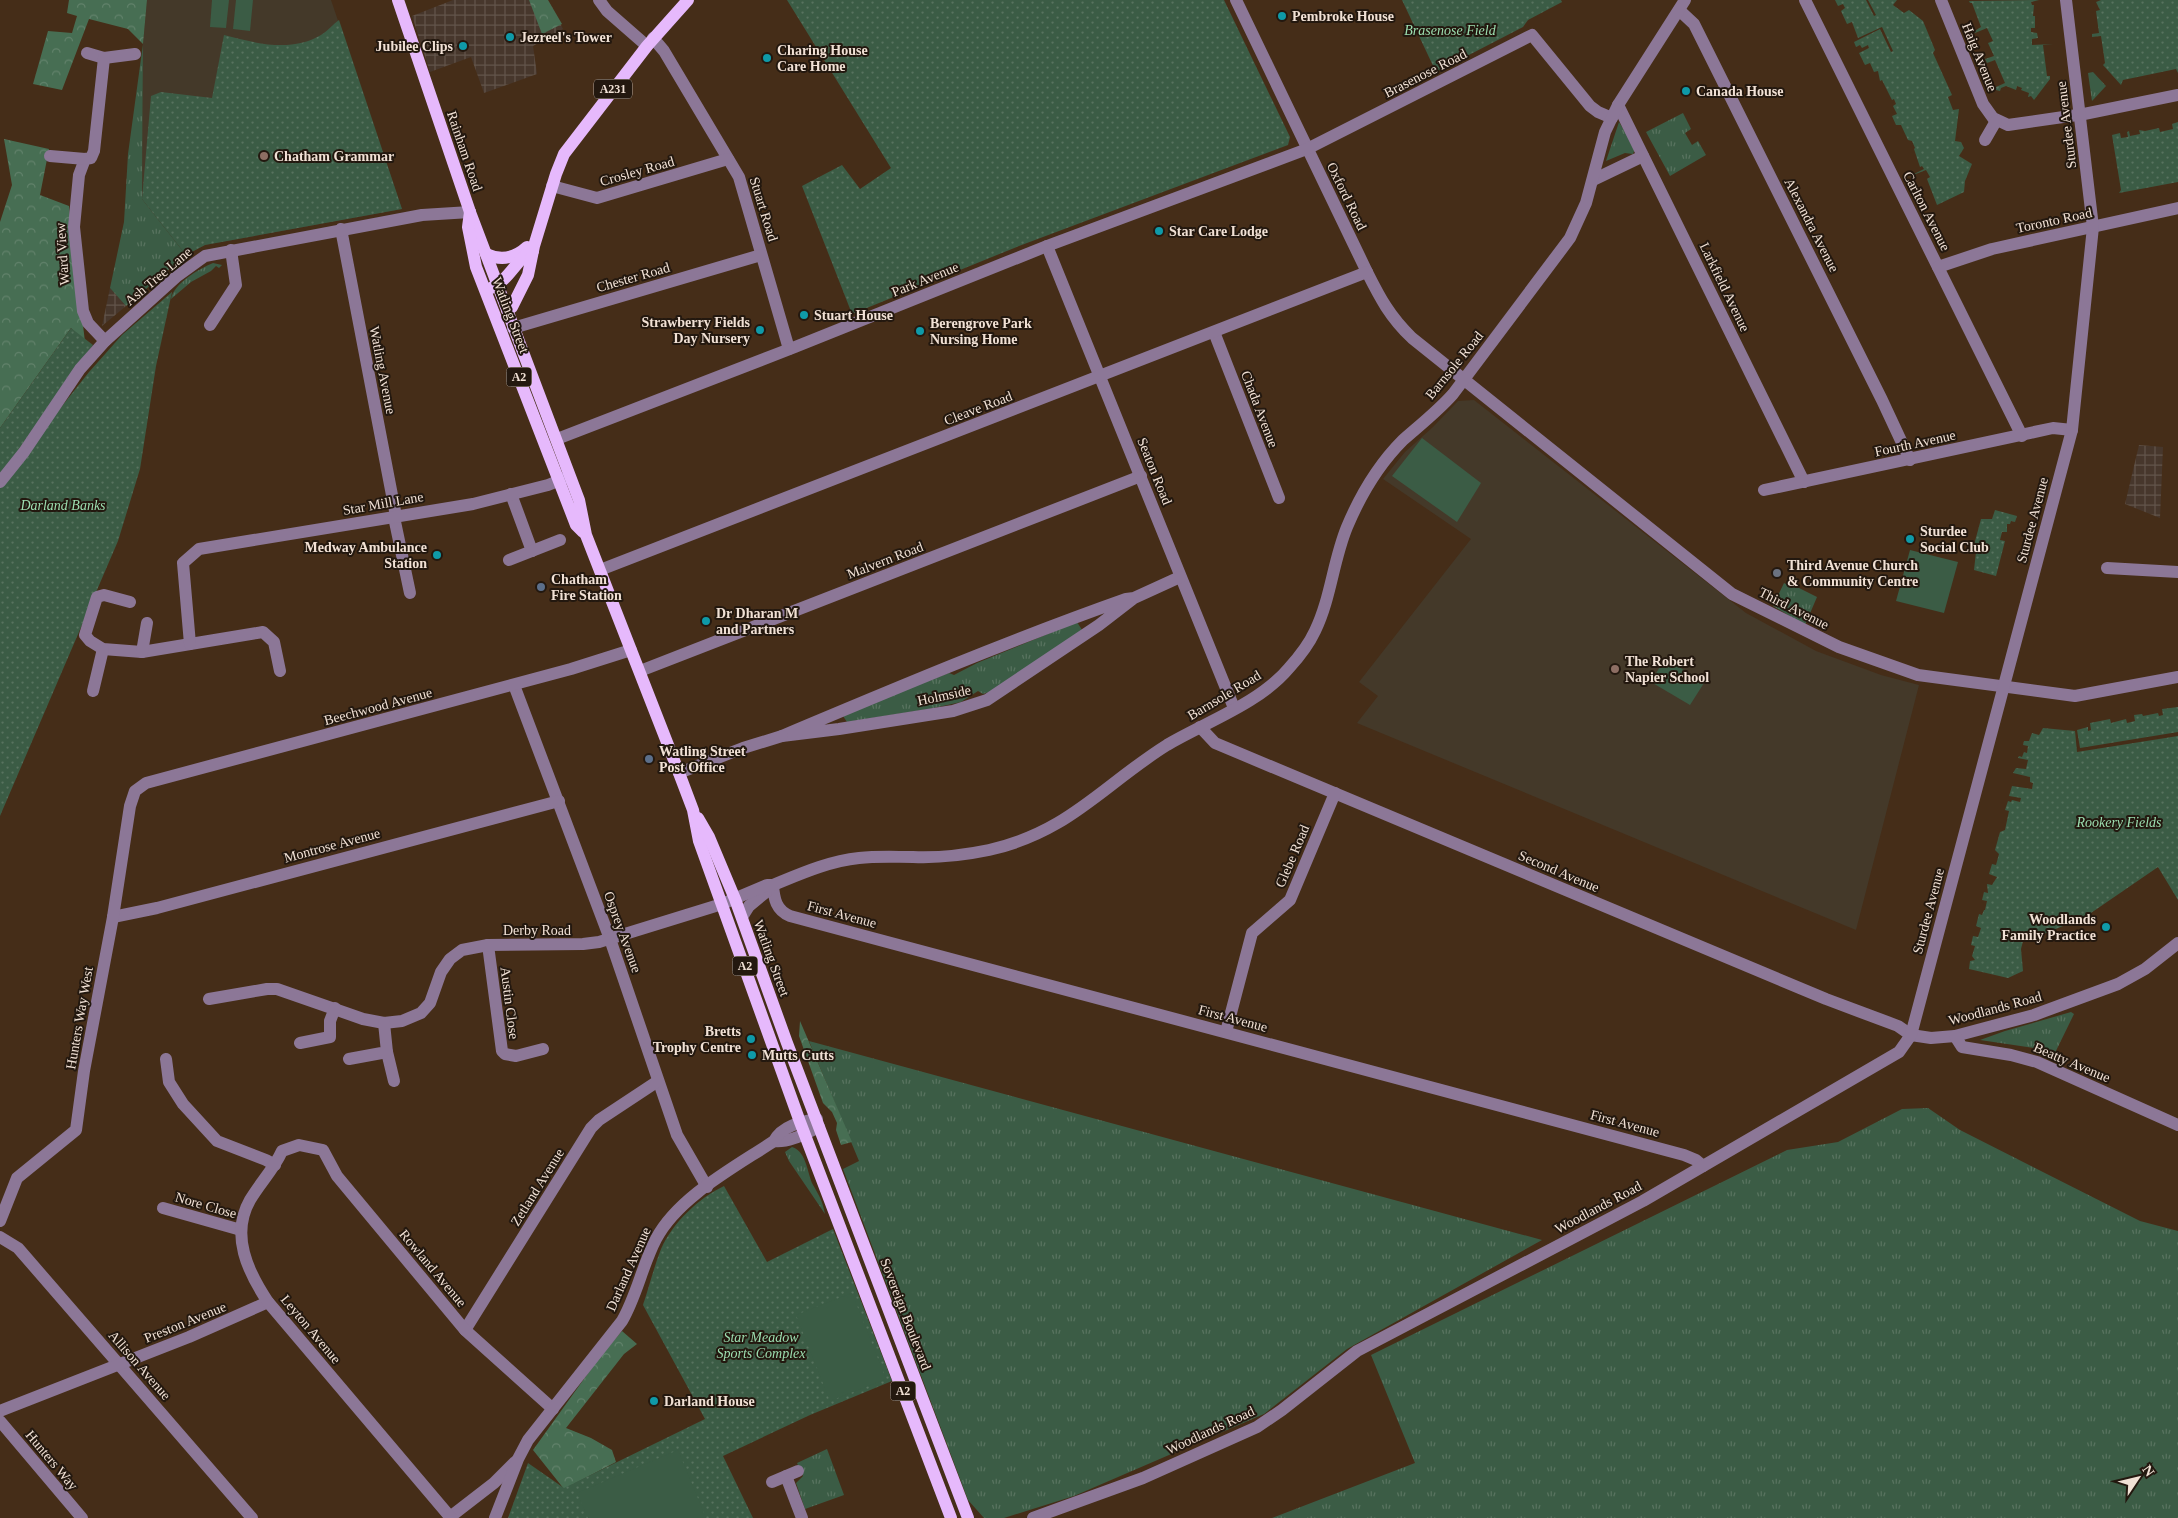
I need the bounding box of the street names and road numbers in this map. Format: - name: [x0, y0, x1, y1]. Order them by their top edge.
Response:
- street label: Haig Avenue: [1959, 21, 2000, 94]
- street label: Brasenose Road: [1381, 46, 1469, 101]
- road number: A231: [594, 80, 632, 98]
- street label: Sturdee Avenue: [2054, 80, 2079, 170]
- street label: Rainham Road: [444, 109, 485, 193]
- street label: Crosley Road: [598, 154, 676, 189]
- street label: Oxford Road: [1324, 160, 1369, 233]
- street label: Carlton Avenue: [1900, 169, 1953, 253]
- street label: Stuart Road: [747, 175, 780, 243]
- street label: Alexandra Avenue: [1781, 176, 1842, 275]
- street label: Toronto Road: [2015, 205, 2093, 236]
- street label: Ward View: [53, 221, 72, 286]
- street label: Larkfield Avenue: [1696, 240, 1753, 334]
- street label: Ash Tree Lane: [122, 244, 195, 309]
- street label: Park Avenue: [890, 259, 961, 300]
- street label: Chester Road: [595, 260, 672, 295]
- street label: Watling Street: [489, 275, 532, 355]
- street label: Watling Avenue: [367, 325, 398, 415]
- street label: Barnsole Road: [1422, 328, 1486, 402]
- road number: A2: [506, 368, 532, 387]
- street label: Chada Avenue: [1238, 369, 1281, 450]
- street label: Cleave Road: [942, 389, 1014, 428]
- street label: Fourth Avenue: [1873, 428, 1957, 459]
- street label: Seaton Road: [1134, 435, 1175, 507]
- street label: Sturdee Avenue: [2014, 476, 2051, 565]
- street label: Star Mill Lane: [342, 489, 425, 518]
- street label: Malvern Road: [845, 539, 925, 582]
- street label: Third Avenue: [1756, 584, 1831, 632]
- street label: Barnsole Road: [1185, 668, 1264, 723]
- street label: Holmside: [916, 682, 972, 708]
- street label: Beechwood Avenue: [322, 685, 434, 728]
- street label: Glebe Road: [1273, 823, 1312, 890]
- street label: Montrose Avenue: [282, 825, 382, 866]
- street label: Second Avenue: [1516, 848, 1602, 895]
- street label: Sturdee Avenue: [1910, 867, 1947, 956]
- street label: Osprey Avenue: [601, 889, 644, 975]
- street label: First Avenue: [806, 898, 878, 931]
- street label: Watling Street: [751, 918, 792, 998]
- street label: Derby Road: [503, 923, 571, 938]
- road number: A2: [732, 956, 758, 976]
- street label: Hunters Way West: [63, 966, 96, 1070]
- street label: Austin Close: [498, 966, 521, 1040]
- street label: Woodlands Road: [1947, 989, 2043, 1028]
- street label: First Avenue: [1197, 1002, 1269, 1035]
- street label: Beatty Avenue: [2031, 1040, 2112, 1085]
- street label: First Avenue: [1589, 1107, 1661, 1140]
- street label: Zetland Avenue: [508, 1146, 567, 1229]
- street label: Woodlands Road: [1552, 1178, 1644, 1237]
- street label: Nore Close: [173, 1190, 238, 1221]
- street label: Darland Avenue: [603, 1225, 654, 1314]
- street label: Rowland Avenue: [396, 1227, 469, 1310]
- street label: Sovereign Boulevard: [877, 1256, 934, 1372]
- street label: Leyton Avenue: [278, 1292, 344, 1367]
- street label: Preston Avenue: [142, 1299, 228, 1346]
- street label: Allison Avenue: [106, 1328, 174, 1403]
- road number: A2: [890, 1382, 916, 1400]
- street label: Woodlands Road: [1164, 1403, 1257, 1457]
- street label: Hunters Way: [22, 1428, 81, 1493]

